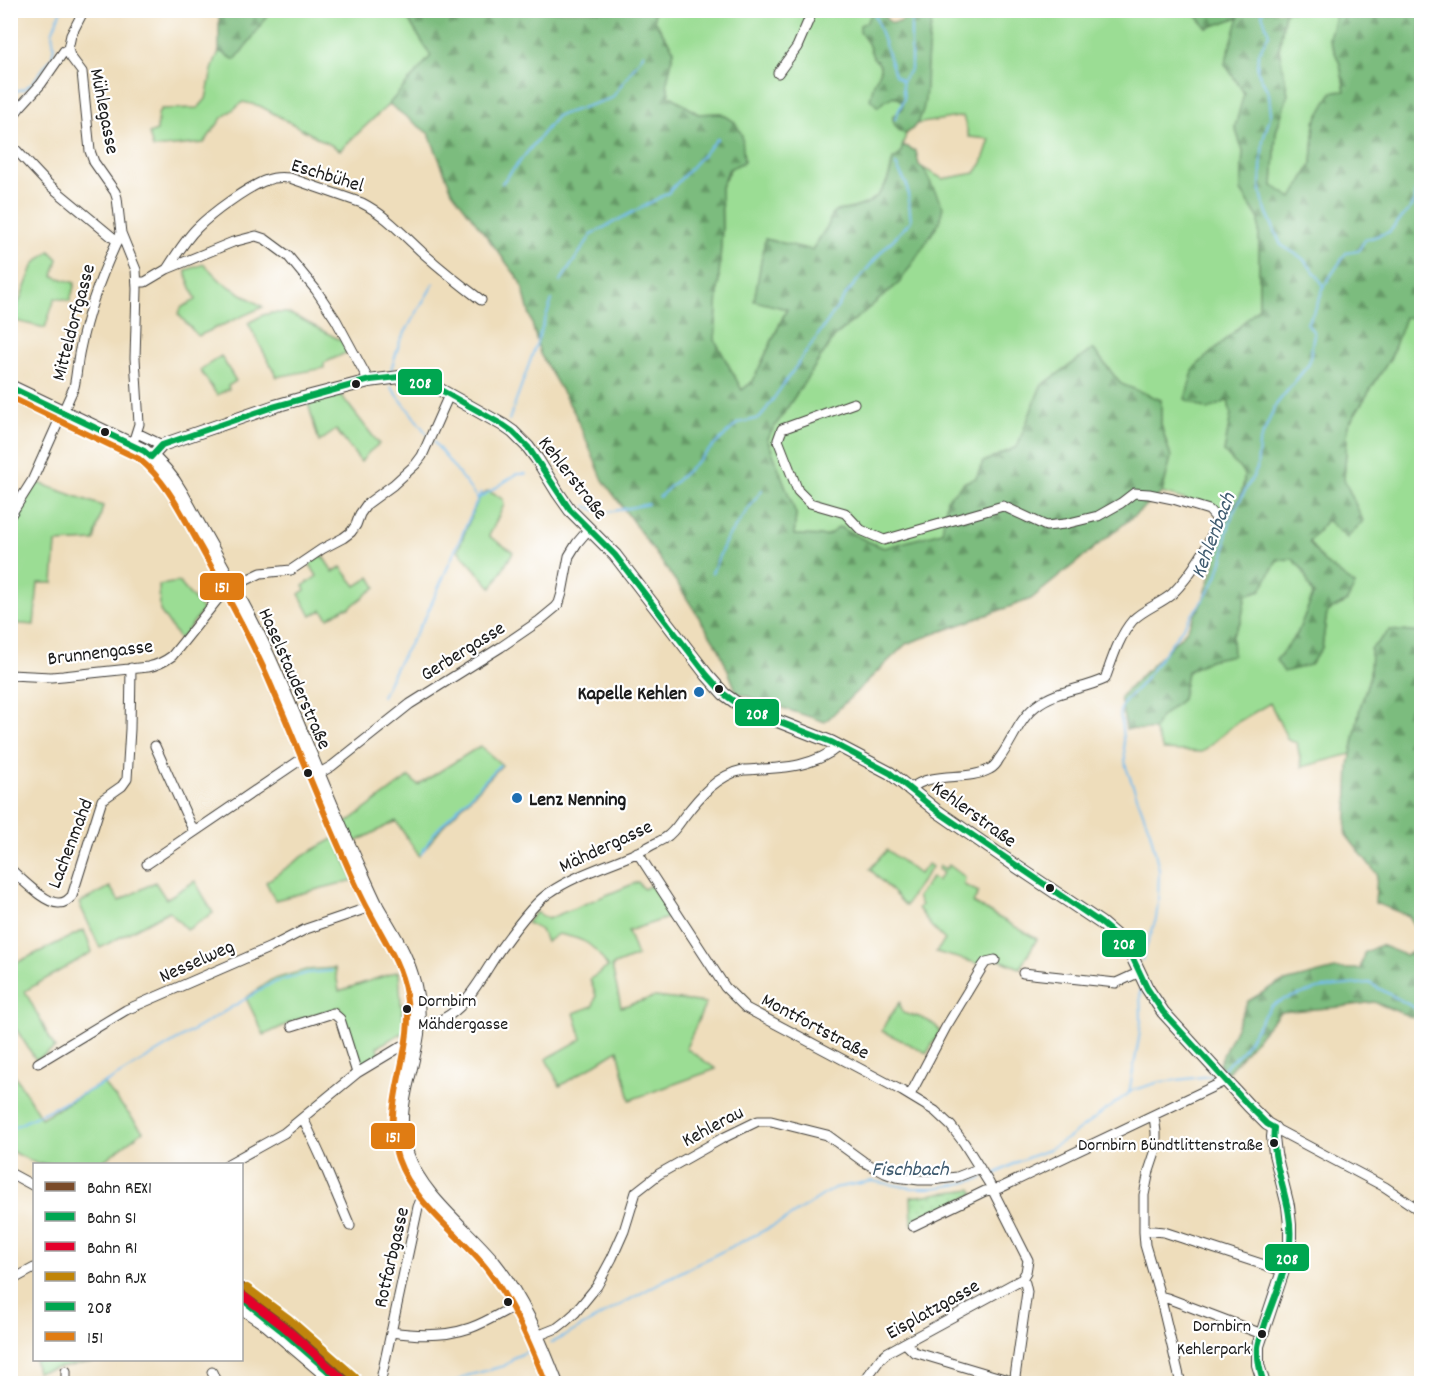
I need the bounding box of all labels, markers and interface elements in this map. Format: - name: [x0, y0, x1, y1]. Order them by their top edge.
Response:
- street label: Mühlegasse: [81, 66, 125, 157]
- street label: Eschbühel: [287, 153, 367, 201]
- street label: Mitteldorfgasse: [46, 261, 104, 384]
- line badge: 208: [397, 368, 443, 396]
- text: 208: [409, 373, 432, 396]
- unlabelled marker: [350, 378, 362, 390]
- unlabelled marker: [99, 426, 111, 438]
- street label: Kehlerstraße: [530, 431, 613, 527]
- water label: Kehlenbach: [1185, 488, 1245, 583]
- line badge: 151: [199, 572, 245, 601]
- text: 151: [215, 577, 229, 600]
- street label: Haselstauderstraße: [250, 604, 337, 754]
- street label: Gerbergasse: [416, 615, 511, 690]
- street label: Brunnengasse: [46, 634, 155, 674]
- place label: Kapelle Kehlen: [577, 681, 687, 709]
- unlabelled marker: [713, 683, 725, 695]
- marker: Kapelle Kehlen: [692, 685, 706, 699]
- line badge: 208: [734, 698, 780, 727]
- text: 208: [746, 704, 769, 727]
- unlabelled marker: [302, 767, 314, 779]
- street label: Kehlerstraße: [925, 775, 1022, 856]
- place label: Lenz Nenning: [529, 787, 626, 815]
- marker: Lenz Nenning: [510, 791, 524, 805]
- street label: Lachenmahd: [42, 795, 102, 893]
- street label: Mähdergasse: [555, 814, 658, 882]
- unlabelled marker: [1044, 882, 1056, 894]
- line badge: 208: [1101, 929, 1147, 958]
- street label: Nesselweg: [155, 934, 239, 992]
- text: 208: [1113, 934, 1136, 957]
- street label: Montfortstraße: [756, 987, 874, 1068]
- place label: Dornbirn Mähdergasse: [418, 990, 508, 1038]
- marker: Dornbirn Mähdergasse: [401, 1003, 413, 1015]
- street label: Kehlerau: [678, 1100, 749, 1156]
- line badge: 151: [370, 1122, 416, 1150]
- text: 151: [386, 1127, 400, 1150]
- place label: Dornbirn Bündtlittenstraße: [1078, 1134, 1263, 1159]
- marker: Dornbirn Bündtlittenstraße: [1268, 1137, 1280, 1149]
- water label: Fischbach: [871, 1156, 950, 1186]
- legend: [33, 1163, 243, 1361]
- text: Bahn REX1: [87, 1177, 152, 1202]
- street label: Rotfarbgasse: [368, 1204, 418, 1311]
- text: Bahn S1: [87, 1207, 137, 1232]
- text: Bahn R1: [87, 1237, 137, 1262]
- line badge: 208: [1264, 1243, 1310, 1272]
- text: 208: [1276, 1249, 1299, 1272]
- text: Bahn RJX: [87, 1267, 146, 1292]
- street label: Eisplatzgasse: [882, 1273, 986, 1348]
- unlabelled marker: [502, 1296, 514, 1308]
- text: 208: [87, 1297, 112, 1322]
- place label: Dornbirn Kehlerpark: [1177, 1315, 1251, 1363]
- text: 151: [87, 1327, 103, 1352]
- marker: Dornbirn Kehlerpark: [1256, 1328, 1268, 1340]

